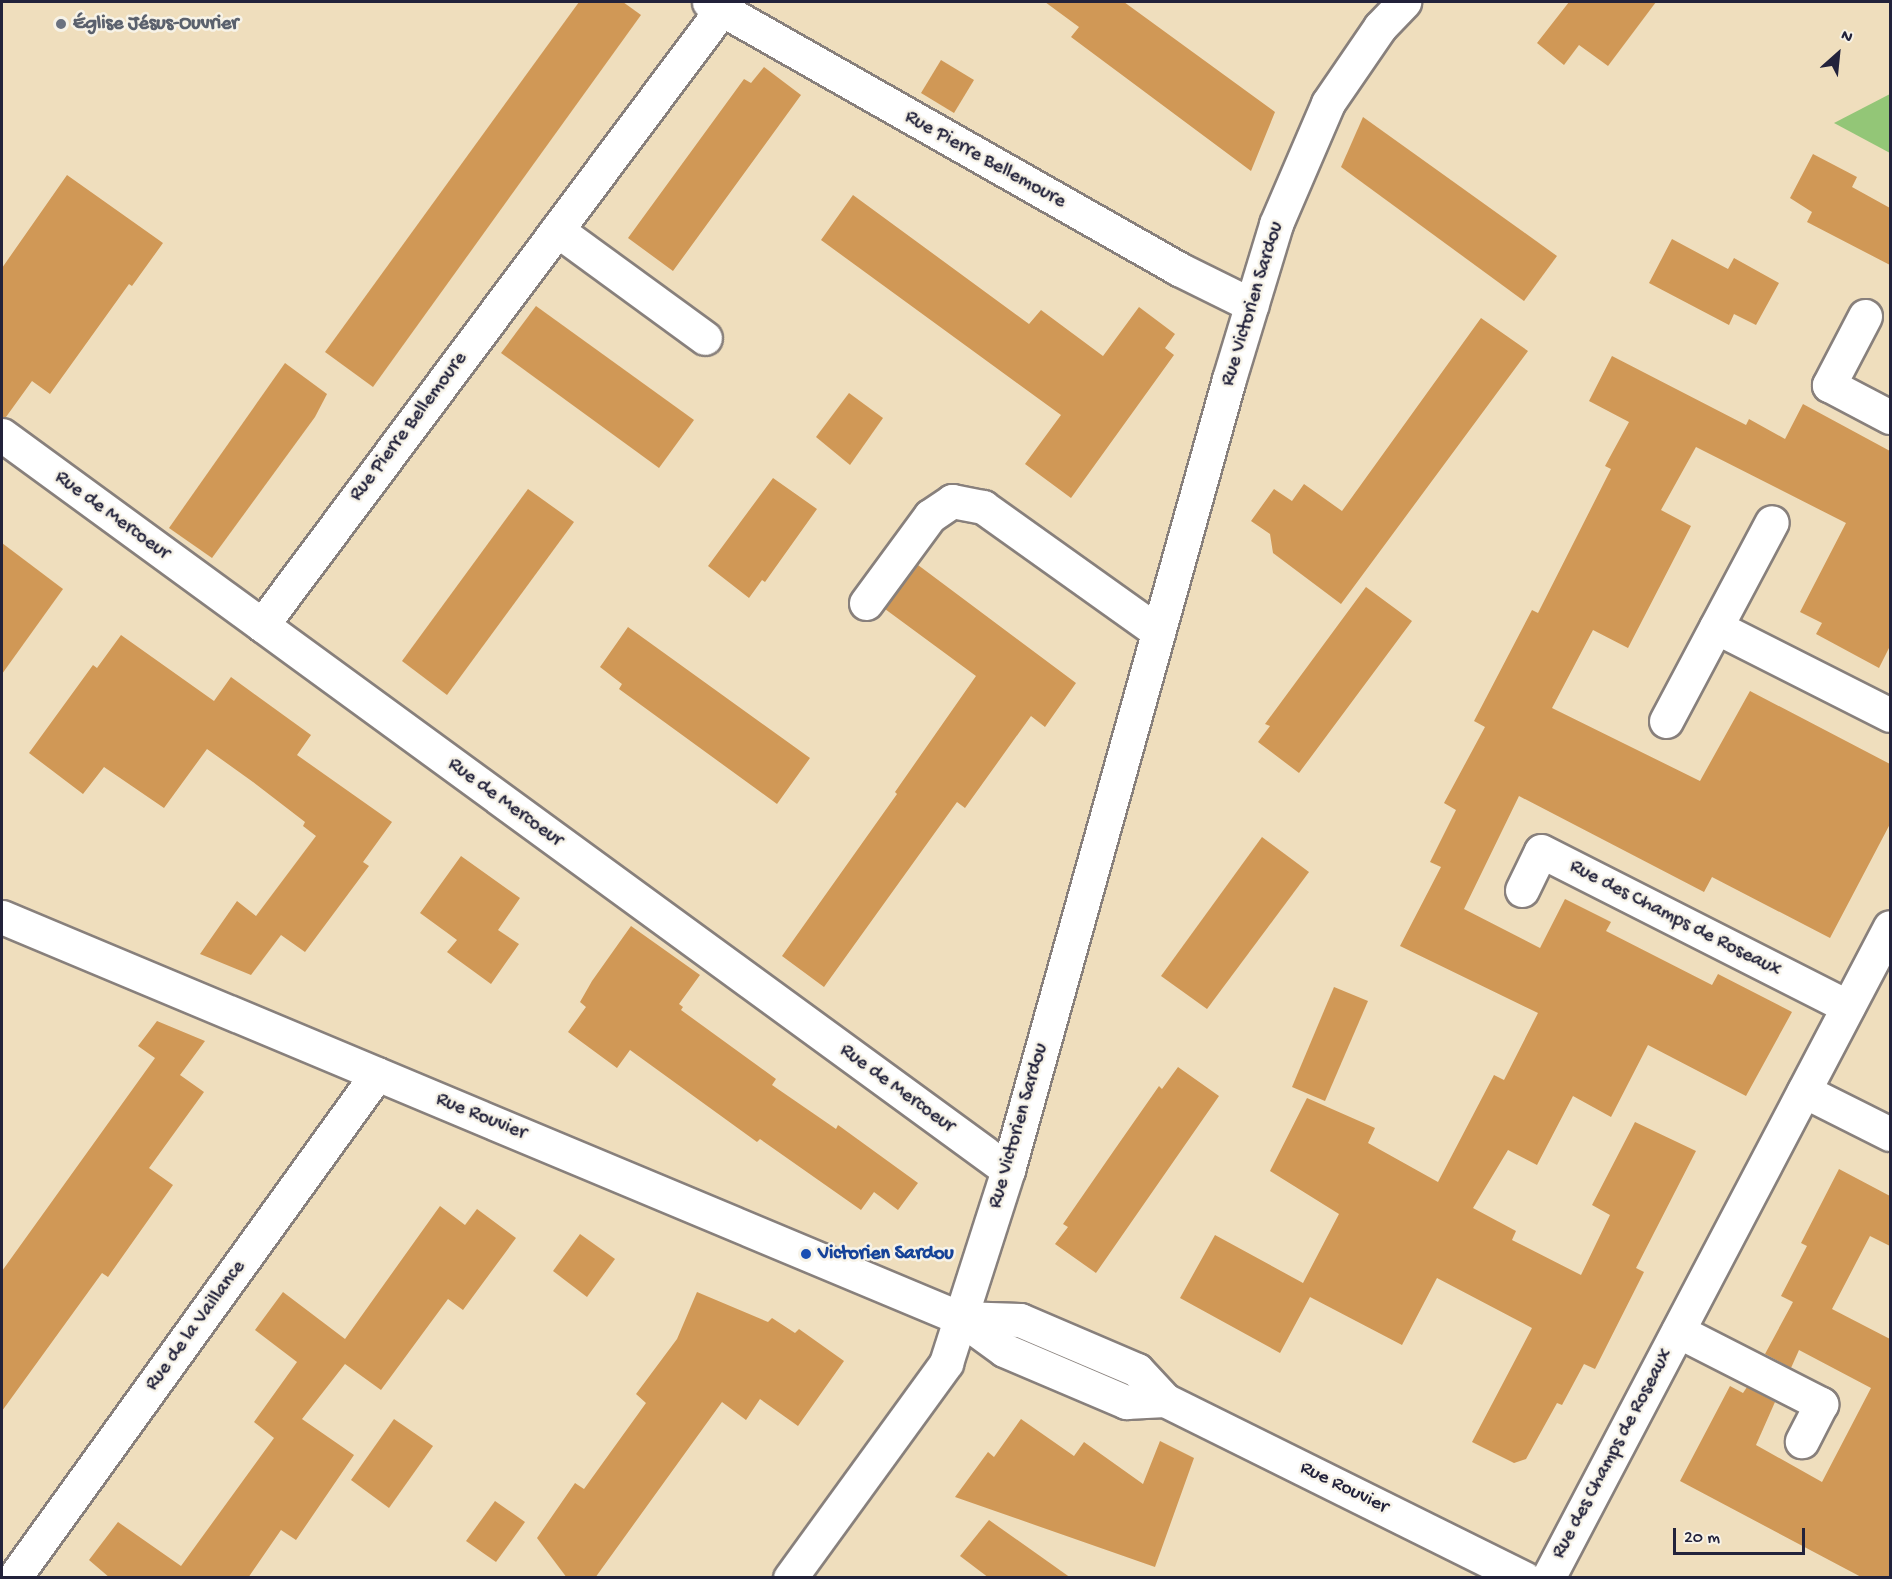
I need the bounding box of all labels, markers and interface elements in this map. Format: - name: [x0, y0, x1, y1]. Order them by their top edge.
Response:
- place label: Église Jésus-Ouvrier: [73, 12, 238, 36]
- marker: Église Jésus-Ouvrier: [54, 17, 68, 31]
- north arrow: [1808, 24, 1868, 84]
- text: N: [1837, 27, 1855, 48]
- street label: Rue Pierre Bellemoure: [900, 106, 1070, 214]
- street label: Rue Victorien Sardou: [1217, 219, 1289, 389]
- street label: Rue Pierre Bellemoure: [345, 348, 473, 506]
- street label: Rue de Mercoeur: [50, 466, 174, 566]
- street label: Rue de Mercoeur: [443, 753, 567, 853]
- street label: Rue des Champs de Roseaux: [1565, 855, 1785, 983]
- street label: Rue de Mercoeur: [835, 1039, 959, 1139]
- street label: Rue Victorien Sardou: [984, 1041, 1054, 1211]
- street label: Rue Rouvier: [432, 1088, 530, 1146]
- place label: Victorien Sardou: [818, 1242, 954, 1266]
- marker: Victorien Sardou: [799, 1247, 813, 1261]
- street label: Rue de la Vaillance: [141, 1256, 251, 1396]
- street label: Rue des Champs de Roseaux: [1547, 1345, 1679, 1563]
- street label: Rue Rouvier: [1296, 1456, 1392, 1520]
- scale bar: [1676, 1516, 1808, 1554]
- text: 20 m: [1684, 1528, 1720, 1549]

